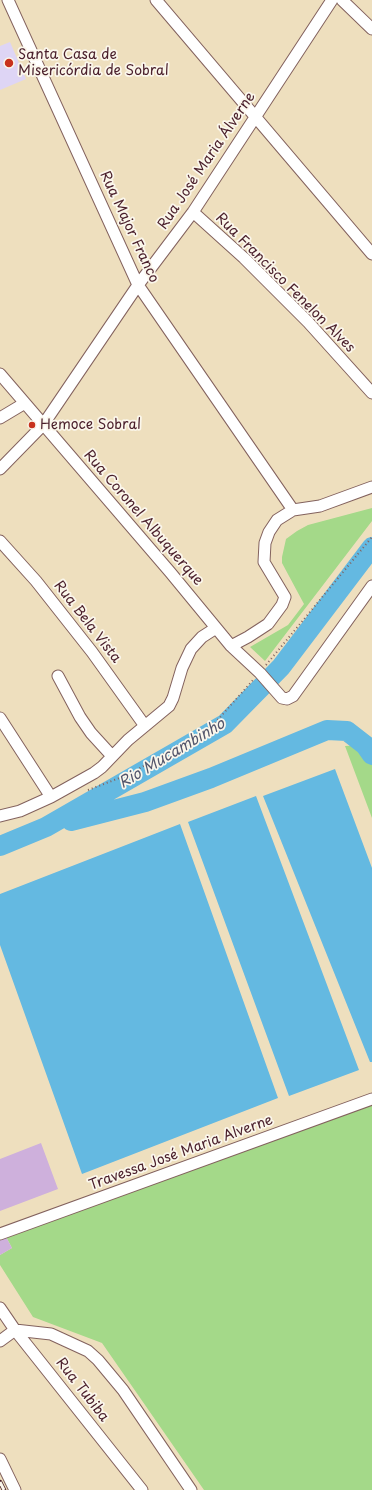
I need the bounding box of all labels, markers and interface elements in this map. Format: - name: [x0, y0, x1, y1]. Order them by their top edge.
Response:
- place label: Santa Casa de Misericórdia de Sobral: [18, 47, 169, 80]
- marker: Santa Casa de Misericórdia de Sobral: [3, 57, 15, 69]
- street label: Rua José Maria Álverne: [155, 89, 259, 233]
- street label: Rua Major Franco: [96, 169, 162, 285]
- street label: Rua Francisco Fenelon Alves: [212, 210, 358, 356]
- place label: Hemoce Sobral: [40, 417, 141, 433]
- marker: Hemoce Sobral: [27, 420, 37, 430]
- street label: Rua Coronel Albuquerque: [80, 447, 206, 589]
- street label: Rua Bela Vista: [50, 578, 124, 666]
- water label: Rio Mucambinho: [116, 715, 228, 793]
- street label: Travessa José Maria Alverne: [87, 1112, 275, 1194]
- street label: Rua Tubiba: [52, 1355, 112, 1425]

